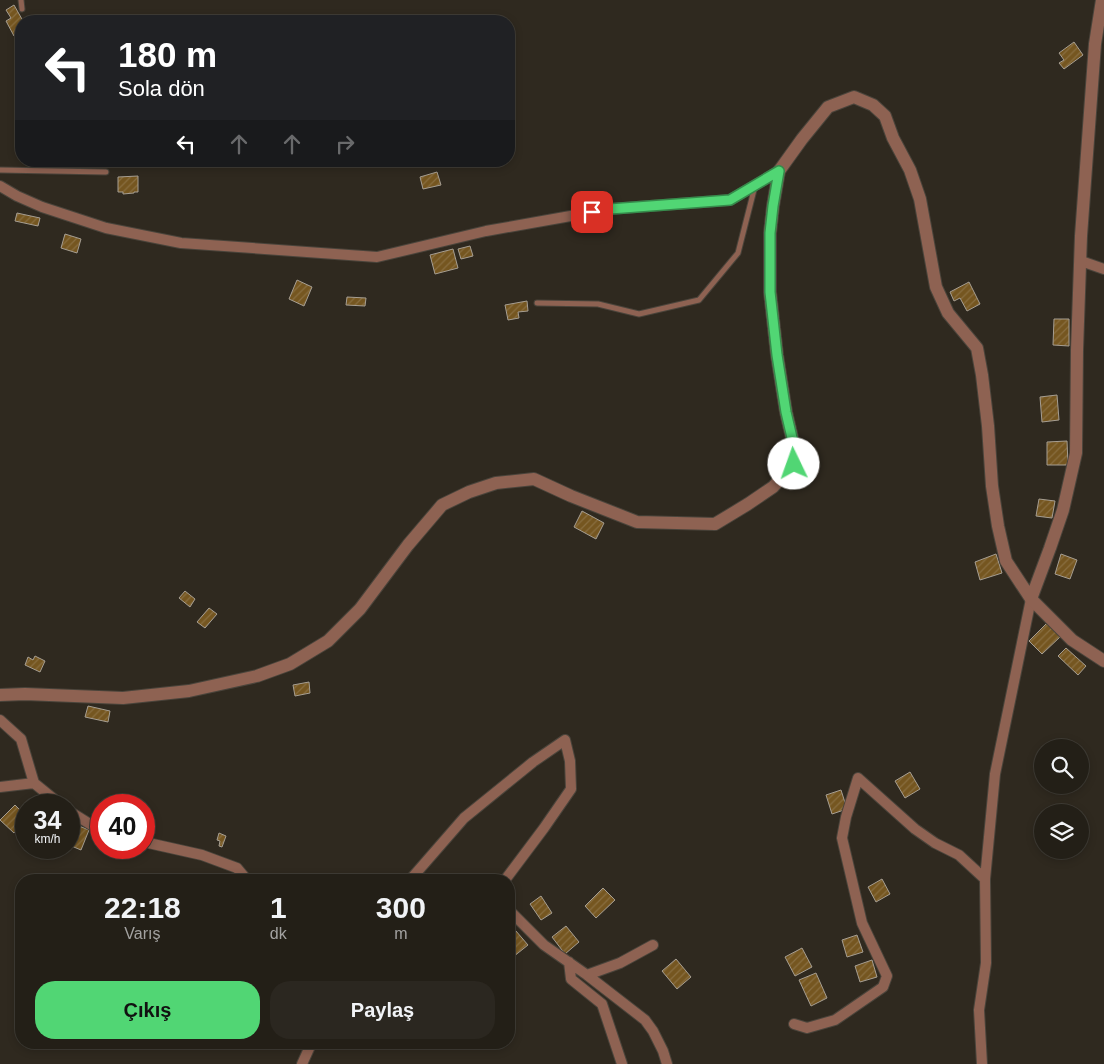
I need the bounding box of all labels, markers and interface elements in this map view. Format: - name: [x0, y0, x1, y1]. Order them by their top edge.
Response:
- icon: left: [35, 35, 100, 100]
- text: 180 m: [118, 35, 217, 74]
- text: Sola dön: [118, 76, 205, 101]
- icon: left: [172, 130, 200, 158]
- icon: ahead: [225, 130, 253, 158]
- icon: ahead: [278, 130, 306, 158]
- icon: right: [331, 130, 359, 158]
- pin: [571, 191, 613, 233]
- icon: arrive: [578, 198, 606, 226]
- position arrow: [767, 437, 819, 489]
- map controls: [1034, 739, 1089, 859]
- button: search: [1034, 739, 1089, 794]
- speed limit sign: 40: [90, 794, 155, 859]
- button: layers: [1034, 804, 1089, 859]
- text: 34: [34, 806, 61, 834]
- text: km/h: [34, 832, 61, 846]
- text: 22:18: [104, 891, 181, 924]
- text: 1: [270, 891, 287, 924]
- text: 300: [376, 891, 426, 924]
- text: Varış: [124, 925, 161, 942]
- text: dk: [270, 925, 287, 942]
- text: m: [394, 925, 408, 942]
- button: Çıkış: [35, 981, 260, 1039]
- button: Paylaş: [270, 981, 495, 1039]

